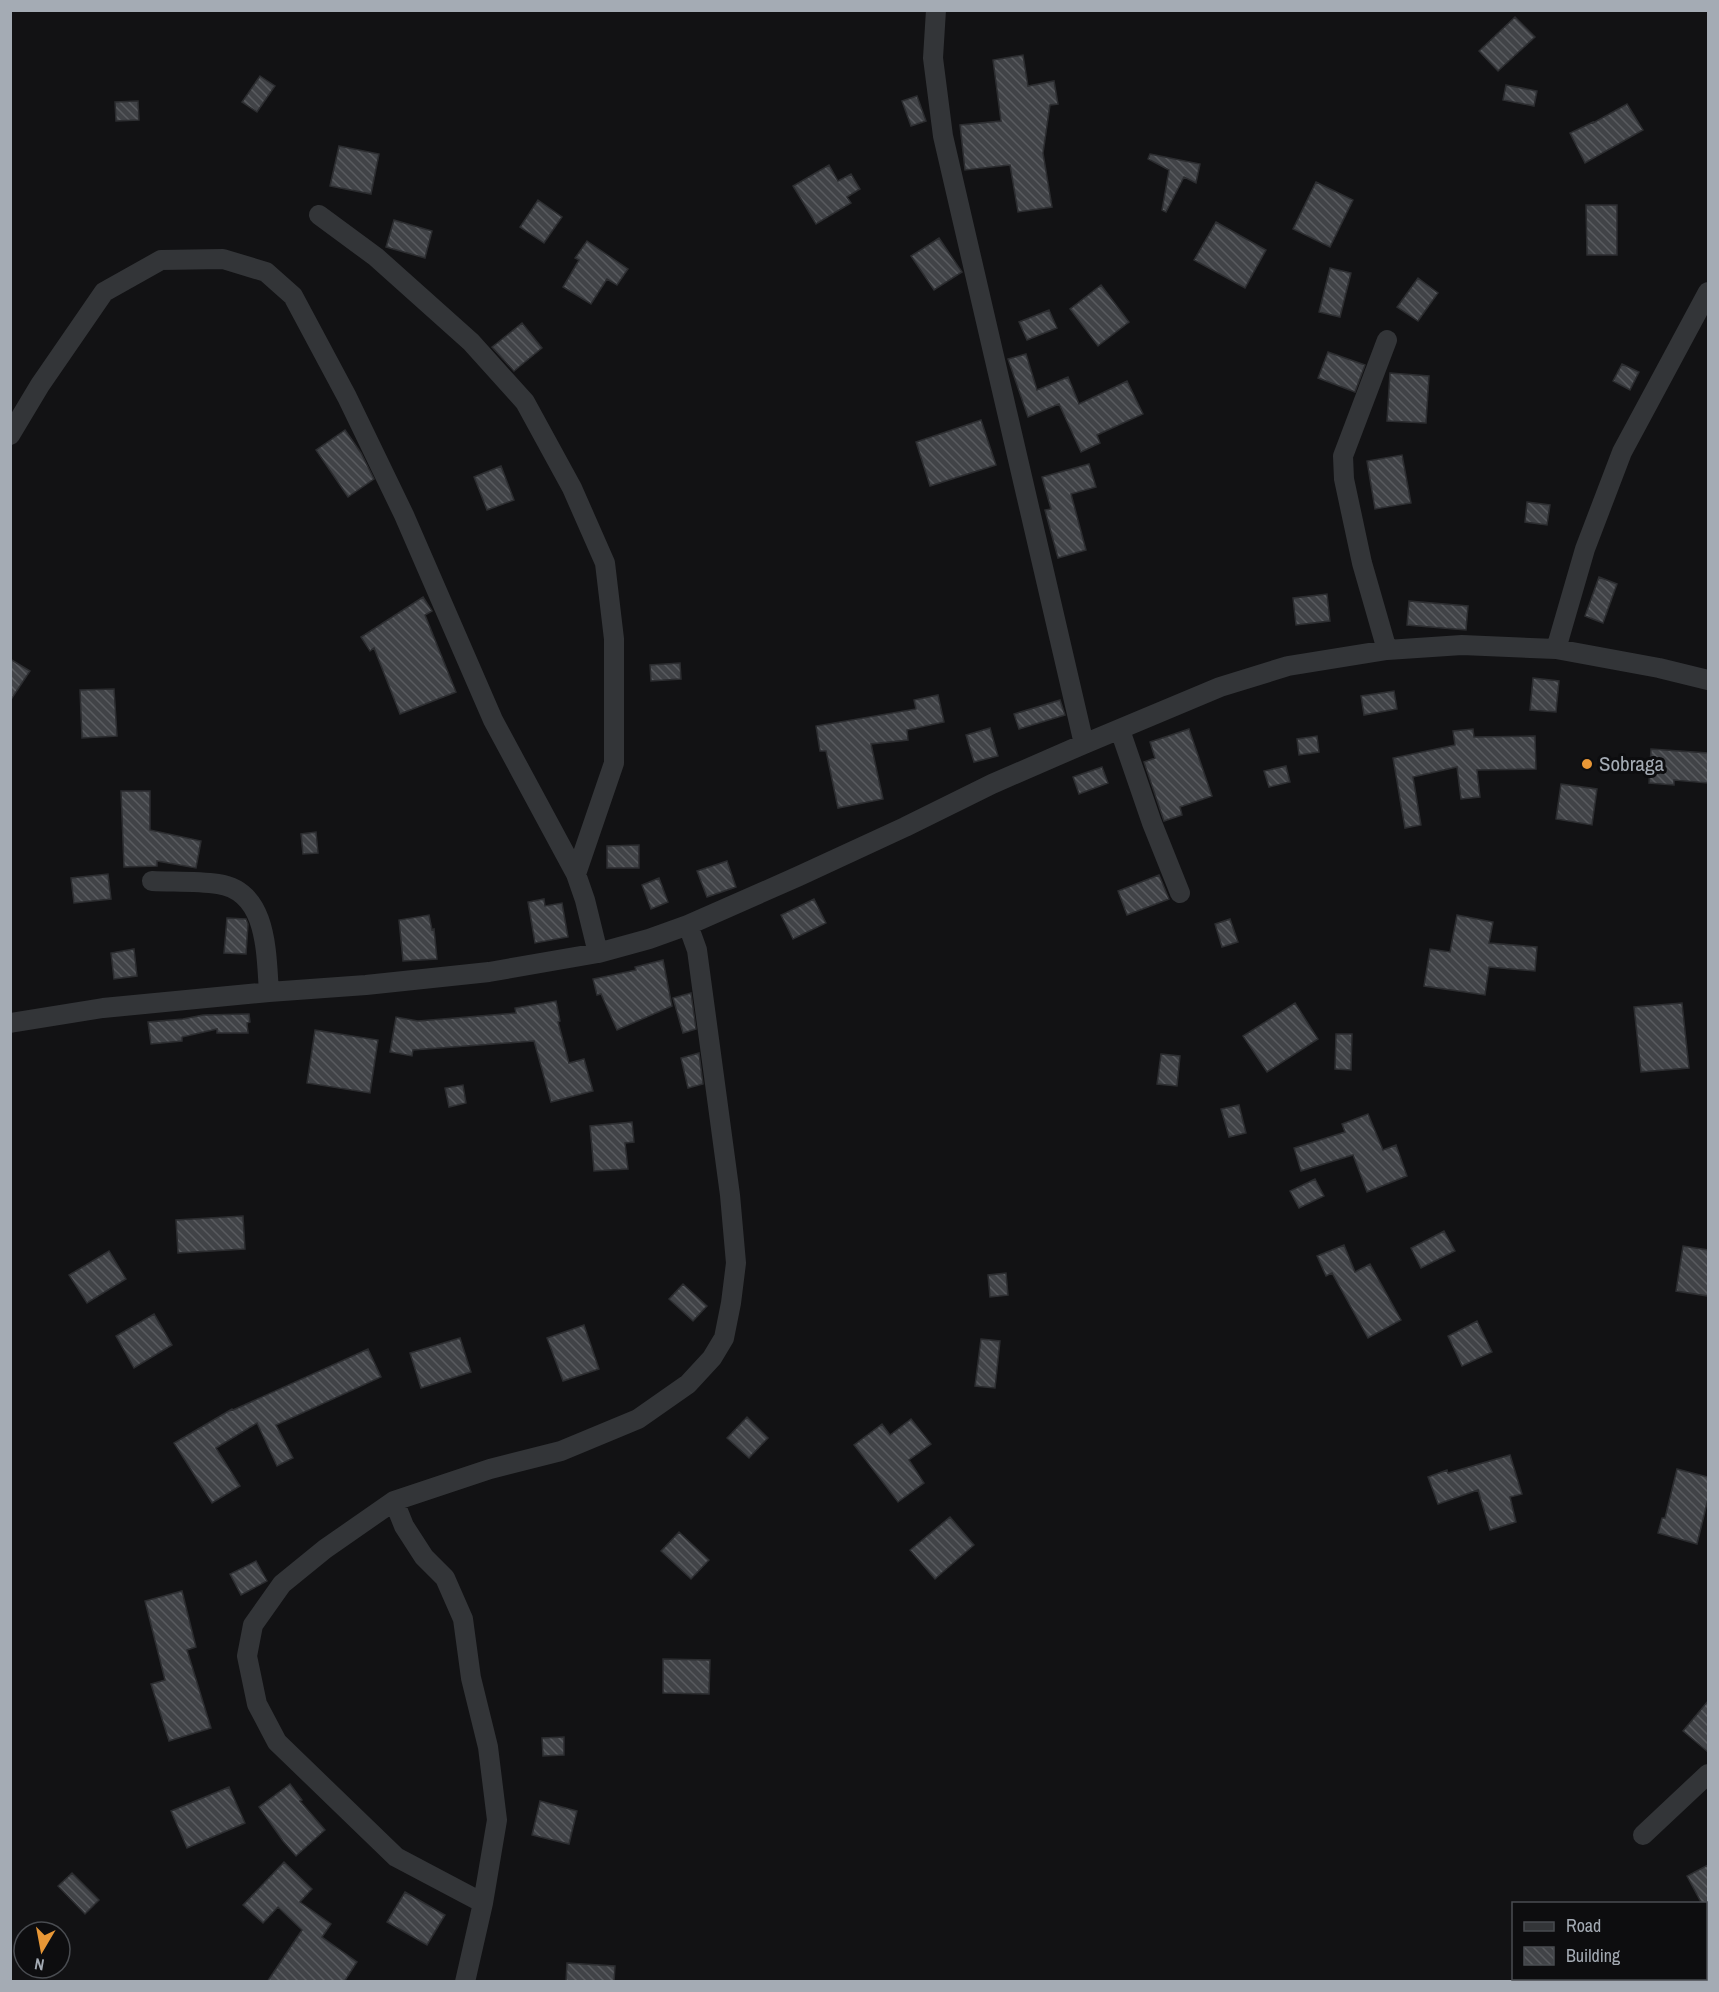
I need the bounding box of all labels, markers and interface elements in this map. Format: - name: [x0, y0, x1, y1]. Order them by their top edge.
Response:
- place label: Sobraga: [1599, 749, 1665, 778]
- marker: Sobraga: [1580, 757, 1594, 771]
- legend: [1512, 1902, 1707, 1980]
- text: Road: [1566, 1913, 1601, 1938]
- north arrow: [12, 1920, 72, 1980]
- text: Building: [1566, 1943, 1621, 1968]
- text: N: [33, 1953, 46, 1976]

